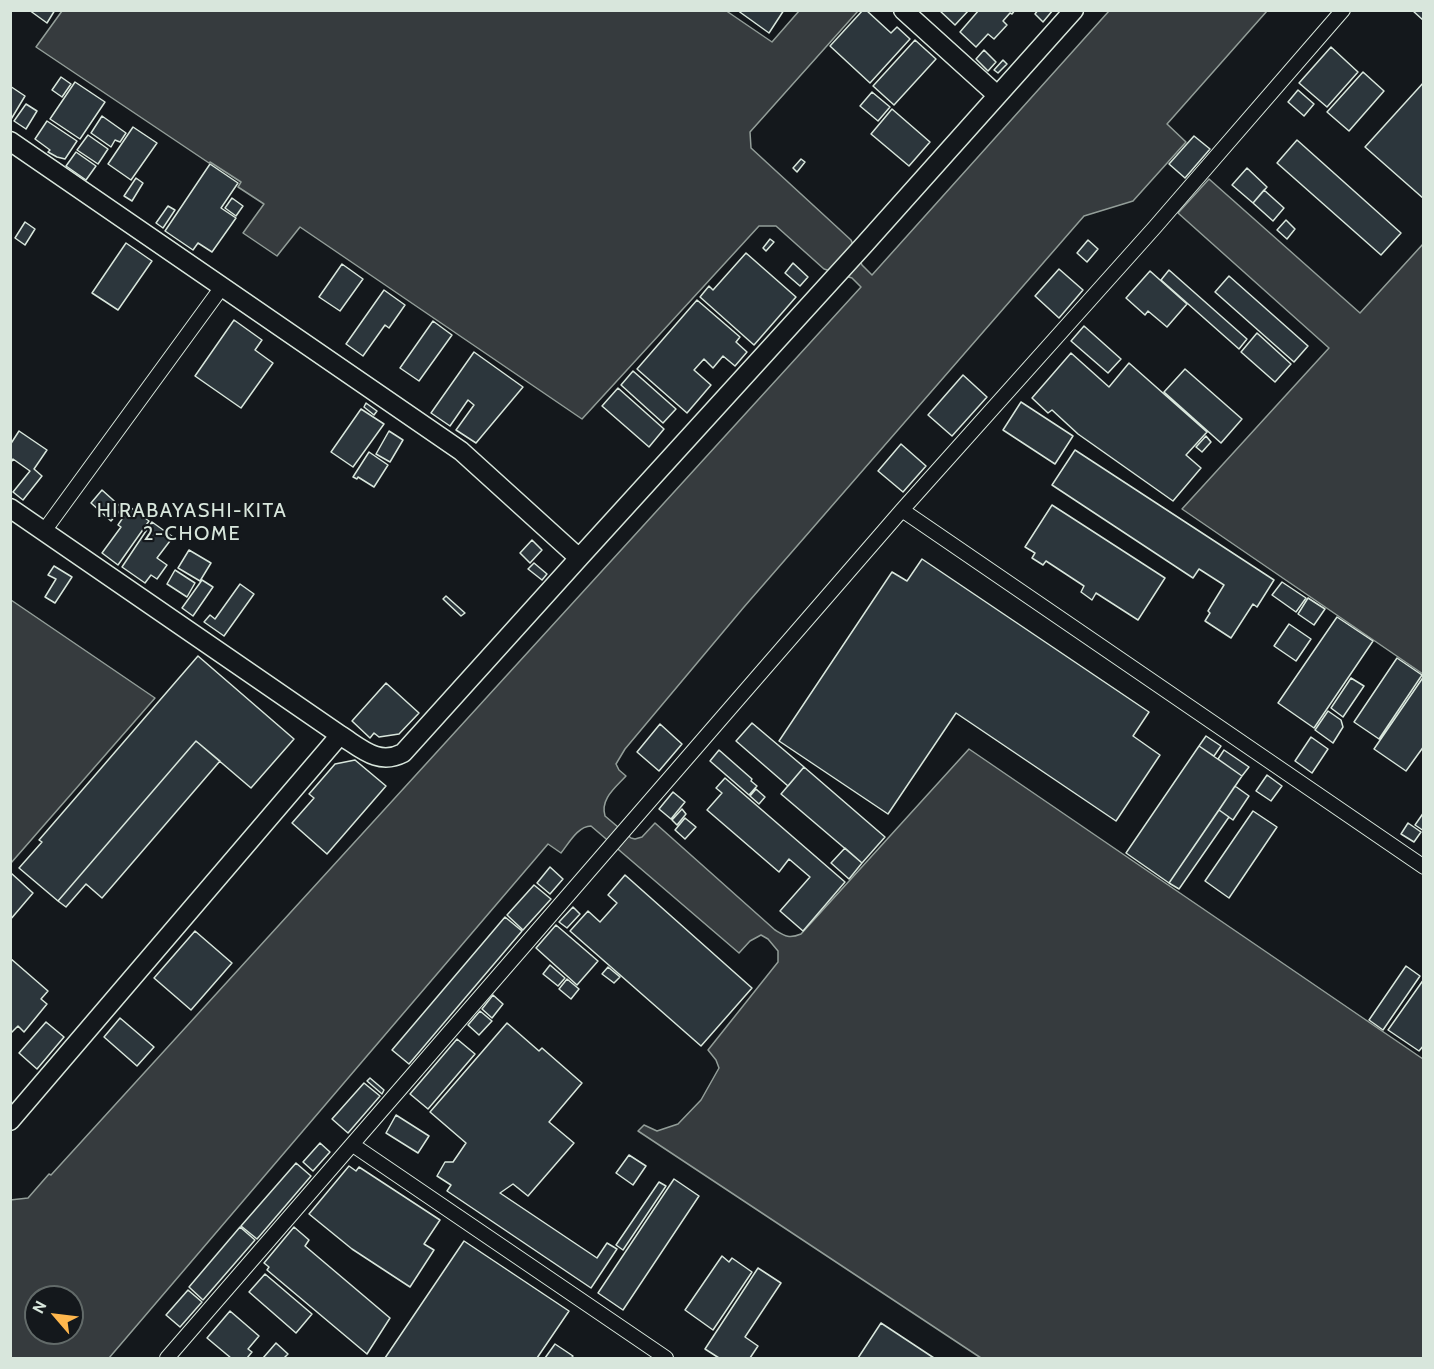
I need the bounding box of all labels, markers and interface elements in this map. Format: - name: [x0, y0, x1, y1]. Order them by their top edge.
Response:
- district label: HIRABAYASHI-KITA 2-CHOME: [97, 499, 287, 546]
- north arrow: [24, 1285, 84, 1345]
- text: N: [28, 1298, 50, 1317]

